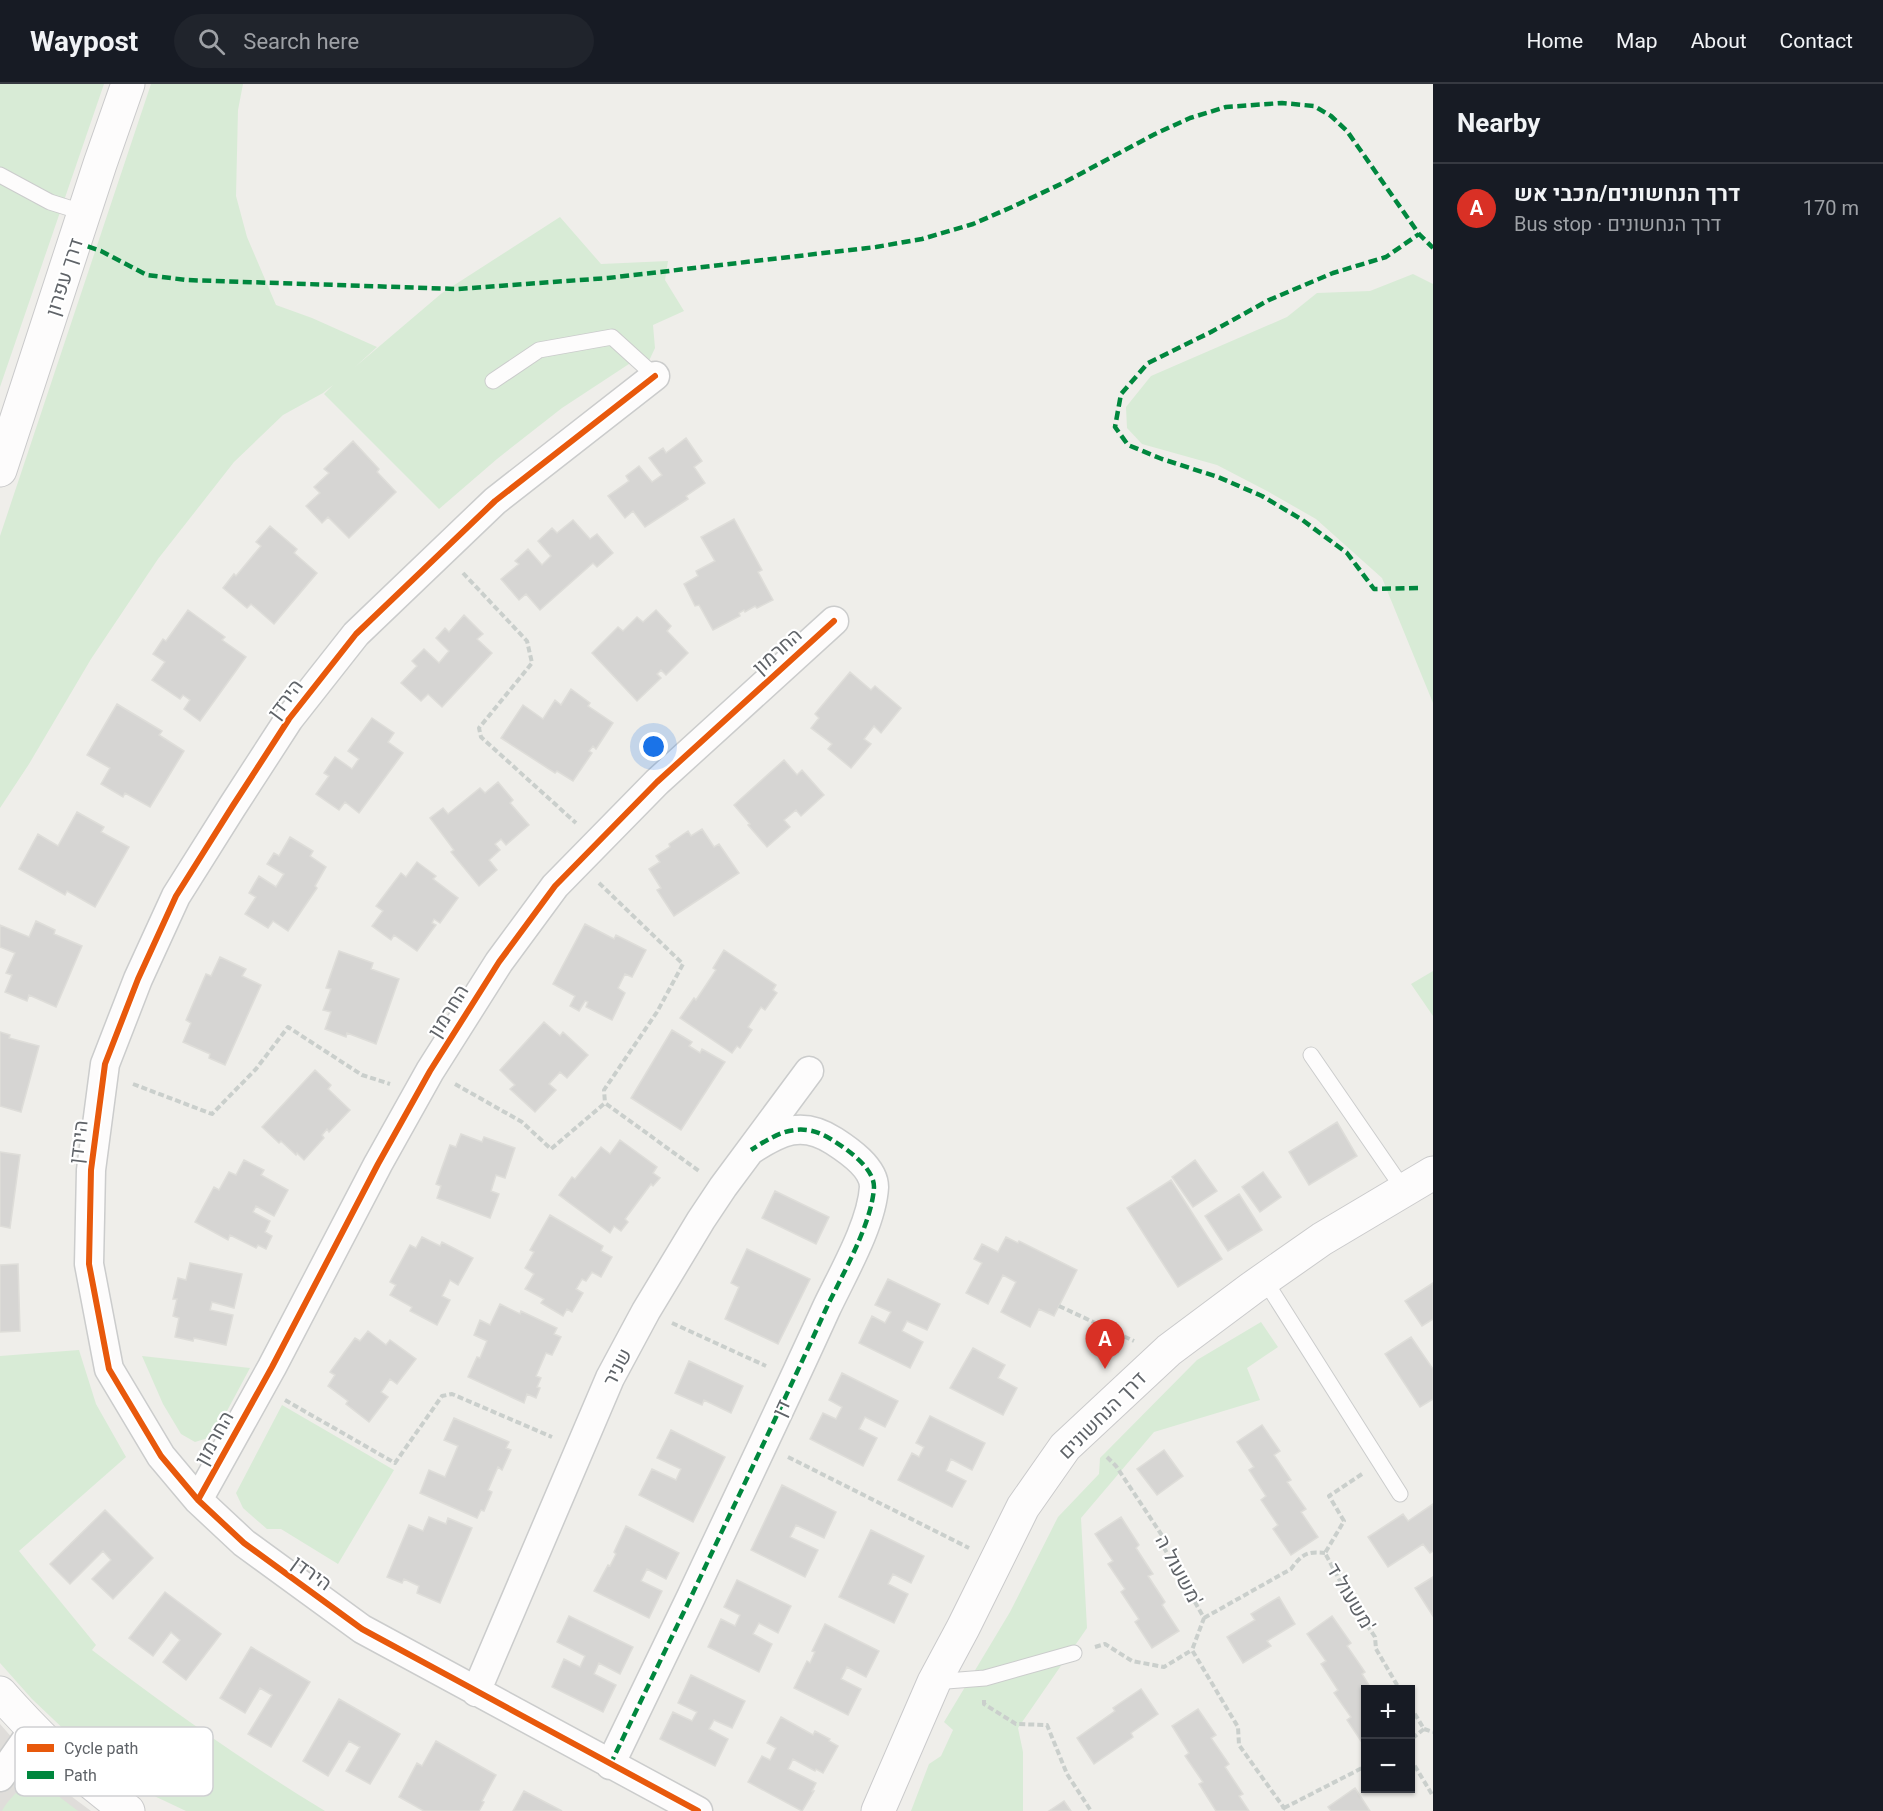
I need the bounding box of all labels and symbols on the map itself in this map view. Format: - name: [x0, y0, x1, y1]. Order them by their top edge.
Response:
- street label: דרך עפרון: [40, 235, 88, 319]
- street label: החרמון: [747, 623, 807, 679]
- street label: הירדן: [262, 674, 308, 724]
- your location: [639, 732, 668, 761]
- street label: החרמון: [422, 980, 474, 1042]
- street label: הירדן: [63, 1119, 93, 1165]
- pin: A: [1086, 1320, 1124, 1369]
- street label: שניר: [597, 1344, 637, 1390]
- street label: דרך הנחשונים: [1053, 1366, 1151, 1464]
- street label: דן: [767, 1396, 795, 1420]
- street label: החרמון: [189, 1407, 239, 1469]
- street label: משעול ה': [1150, 1531, 1208, 1609]
- street label: הירדן: [287, 1550, 337, 1596]
- street label: משעול ד': [1321, 1559, 1381, 1635]
- legend: [15, 1727, 213, 1796]
- text: Cycle path: [64, 1739, 138, 1758]
- text: Path: [64, 1766, 97, 1785]

